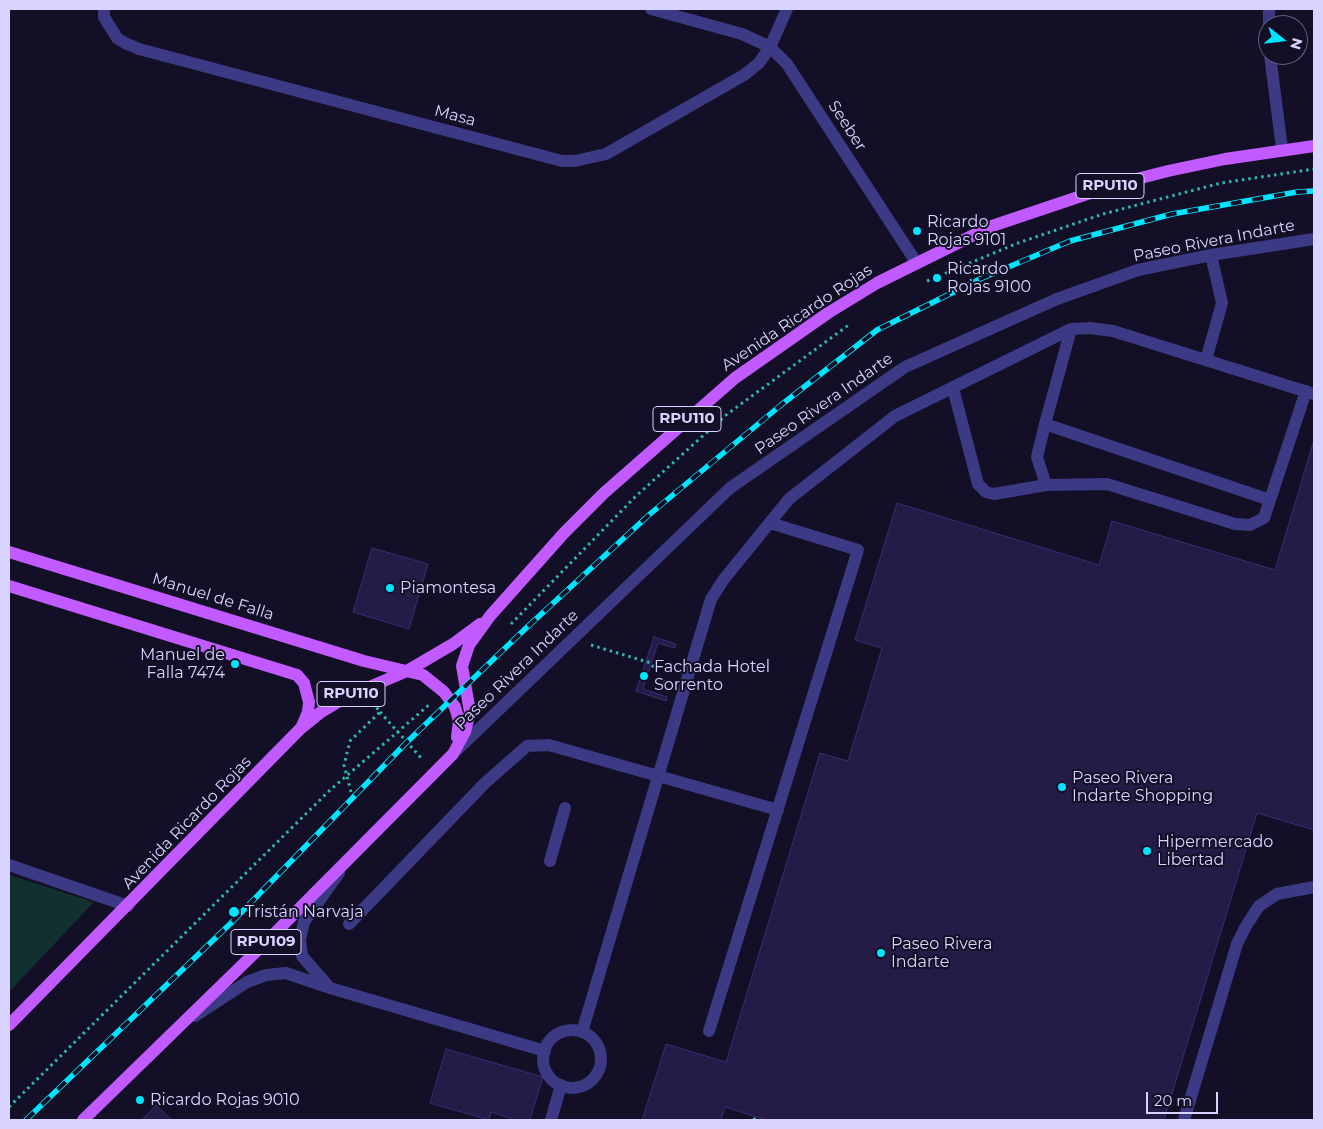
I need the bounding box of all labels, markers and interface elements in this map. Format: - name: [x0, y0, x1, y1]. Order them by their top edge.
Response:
- north arrow: [1258, 15, 1308, 65]
- text: N: [1286, 36, 1307, 52]
- street label: Seeber: [824, 97, 870, 155]
- street label: Masa: [432, 101, 478, 131]
- road number: RPU110: [1076, 174, 1144, 198]
- place label: Ricardo Rojas 9101: [927, 212, 1006, 250]
- street label: Paseo Rivera Indarte: [1132, 216, 1296, 266]
- marker: Ricardo Rojas 9101: [911, 225, 923, 237]
- place label: Ricardo Rojas 9100: [947, 259, 1031, 297]
- street label: Avenida Ricardo Rojas: [718, 260, 876, 376]
- marker: Ricardo Rojas 9100: [931, 272, 943, 284]
- street label: Paseo Rivera Indarte: [751, 349, 897, 459]
- road number: RPU110: [653, 406, 721, 432]
- street label: Manuel de Falla: [150, 569, 276, 625]
- place label: Piamontesa: [400, 578, 496, 598]
- marker: Piamontesa: [384, 582, 396, 594]
- street label: Paseo Rivera Indarte: [451, 606, 583, 734]
- place label: Manuel de Falla 7474: [140, 645, 225, 683]
- place label: Fachada Hotel Sorrento: [654, 657, 770, 695]
- marker: Manuel de Falla 7474: [229, 658, 241, 670]
- marker: Fachada Hotel Sorrento: [638, 670, 650, 682]
- road number: RPU110: [317, 682, 385, 706]
- street label: Avenida Ricardo Rojas: [118, 752, 256, 894]
- place label: Paseo Rivera Indarte Shopping: [1072, 768, 1213, 806]
- marker: Paseo Rivera Indarte Shopping: [1056, 781, 1068, 793]
- place label: Hipermercado Libertad: [1157, 832, 1273, 870]
- marker: Hipermercado Libertad: [1141, 845, 1153, 857]
- place label: Tristán Narvaja: [245, 902, 364, 922]
- marker: Tristán Narvaja: [227, 905, 241, 919]
- road number: RPU109: [231, 930, 301, 954]
- place label: Paseo Rivera Indarte: [891, 934, 993, 972]
- marker: Paseo Rivera Indarte: [875, 947, 887, 959]
- scale bar: [1148, 1082, 1220, 1114]
- place label: Ricardo Rojas 9010: [150, 1090, 300, 1110]
- text: 20 m: [1154, 1091, 1192, 1110]
- marker: Ricardo Rojas 9010: [134, 1094, 146, 1106]

